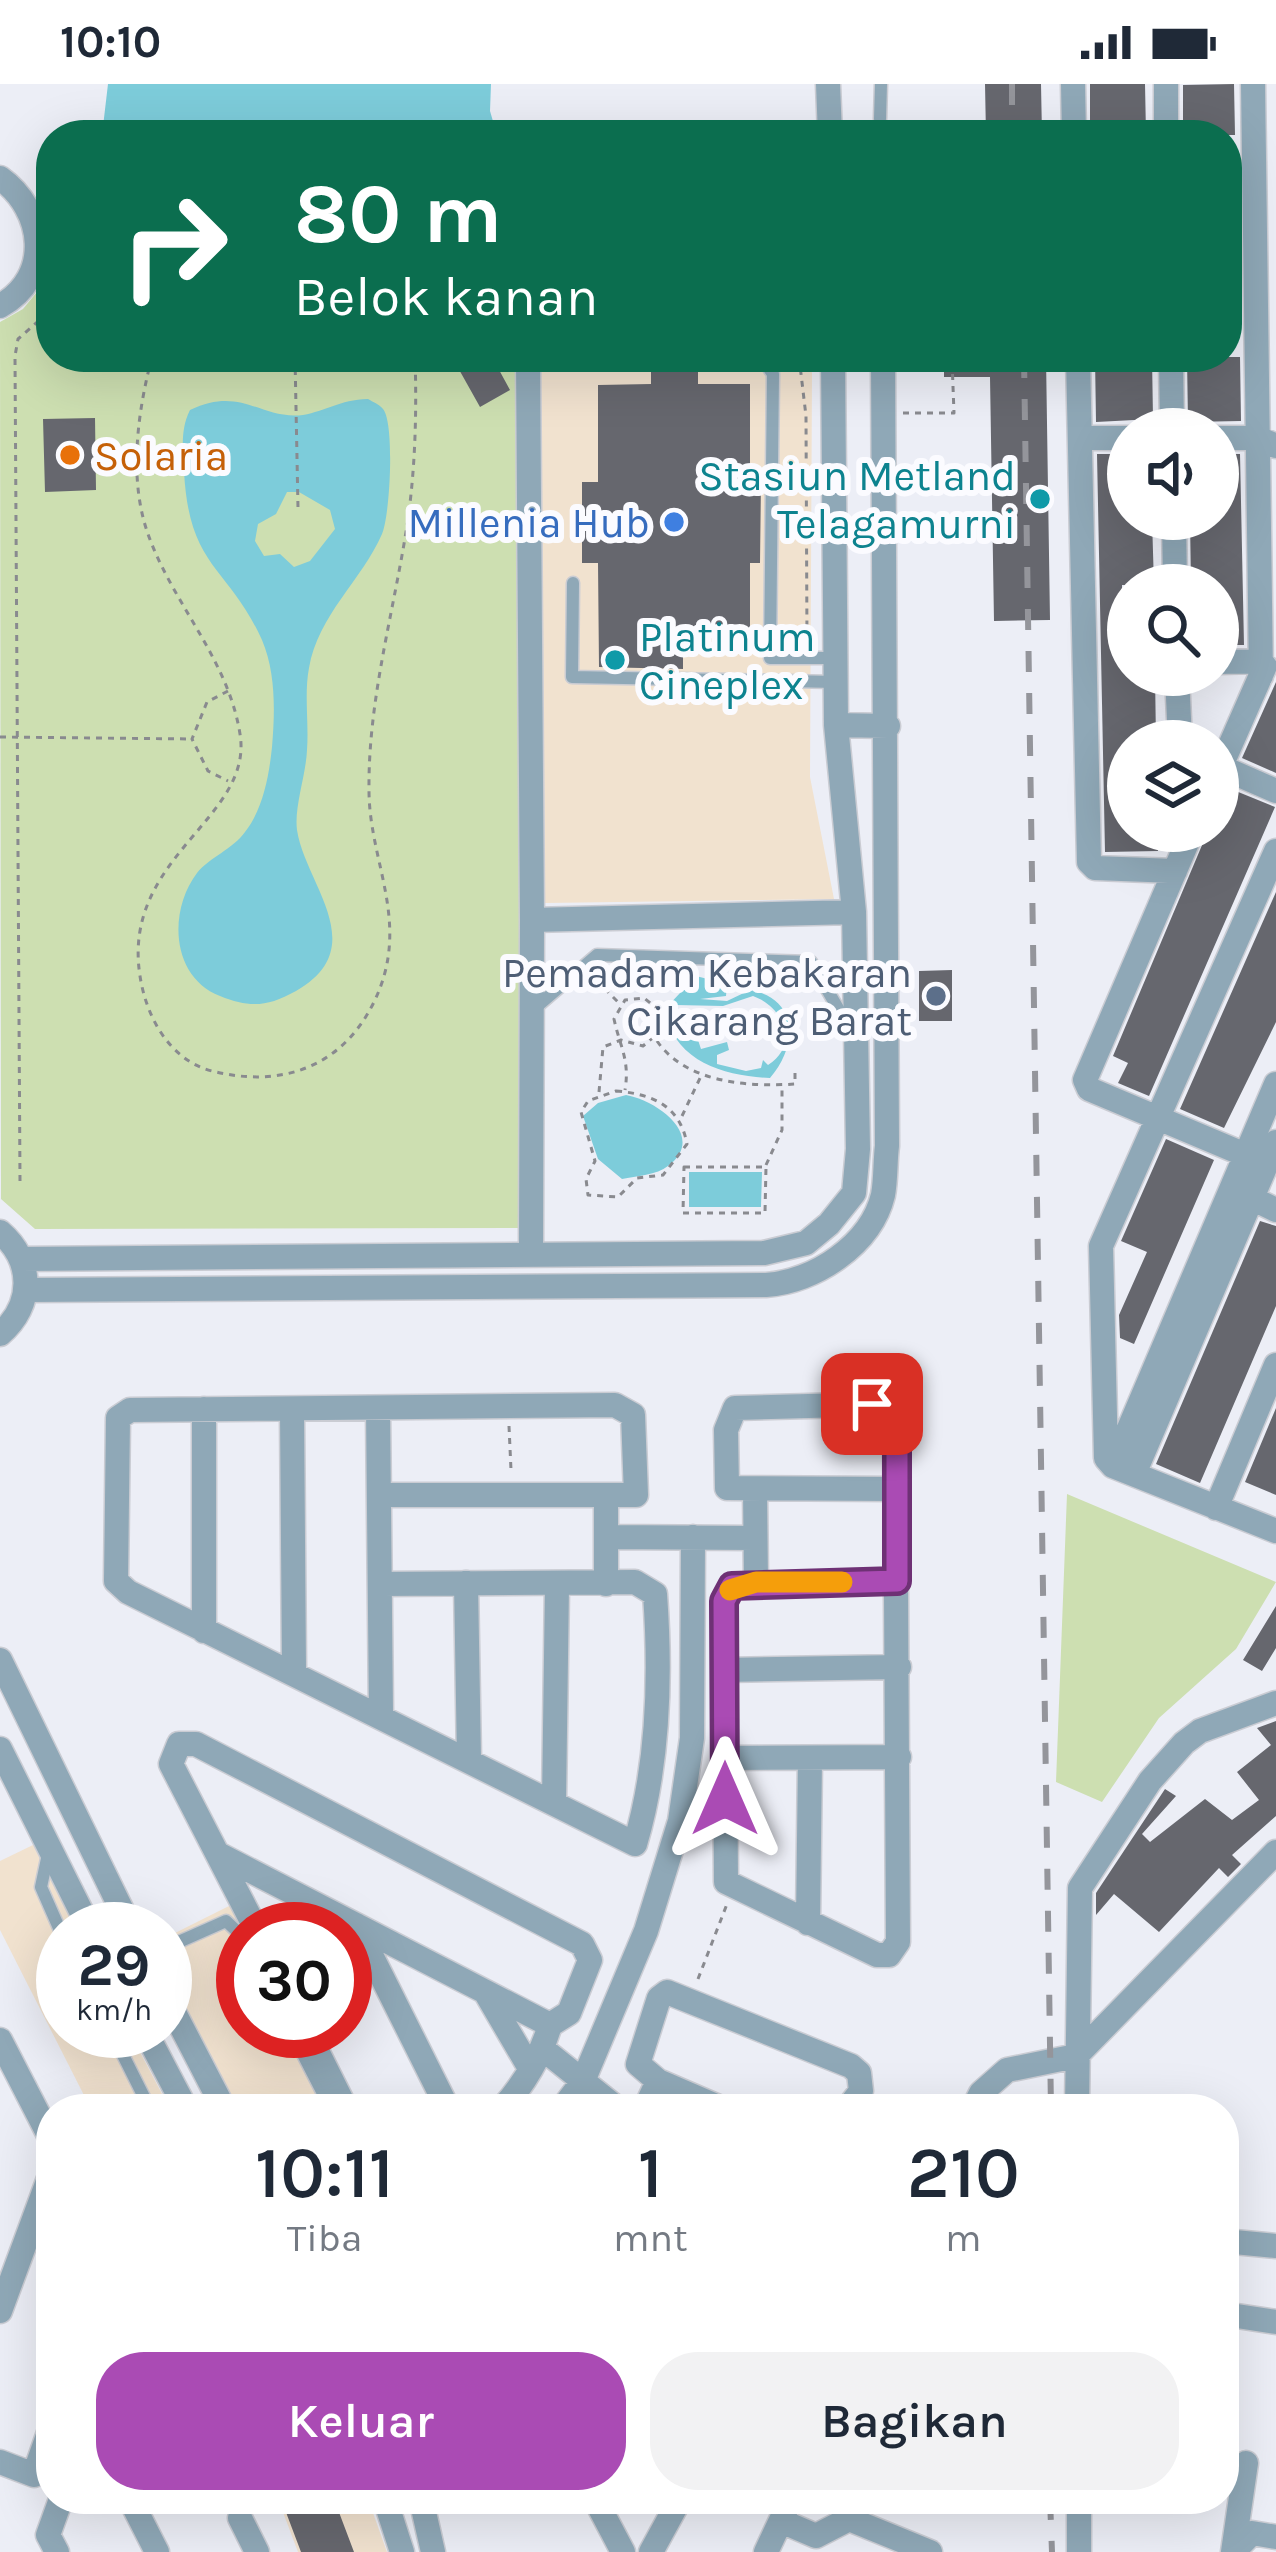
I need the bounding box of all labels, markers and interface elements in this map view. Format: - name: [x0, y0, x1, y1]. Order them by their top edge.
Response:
- text: 10:10: [60, 16, 161, 68]
- text: 80 m: [294, 165, 502, 263]
- icon: right: [96, 168, 252, 324]
- text: Belok kanan: [294, 265, 598, 329]
- map controls: [1107, 408, 1239, 852]
- button: sound: [1107, 408, 1239, 540]
- place label: Solaria: [94, 431, 228, 481]
- marker: Solaria: [57, 442, 83, 468]
- place label: Stasiun Metland Telagamurni: [698, 451, 1016, 549]
- marker: Stasiun Metland Telagamurni: [1027, 486, 1053, 512]
- place label: Millenia Hub: [407, 498, 650, 548]
- marker: Millenia Hub: [661, 509, 687, 535]
- button: search: [1107, 564, 1239, 696]
- place label: Platinum Cineplex: [639, 612, 816, 710]
- marker: Platinum Cineplex: [602, 647, 628, 673]
- button: layers: [1107, 720, 1239, 852]
- place label: Pemadam Kebakaran Cikarang Barat: [502, 948, 912, 1046]
- marker: Pemadam Kebakaran Cikarang Barat: [923, 983, 949, 1009]
- pin: [821, 1353, 923, 1455]
- icon: arrive: [839, 1371, 905, 1437]
- position arrow: [662, 1736, 788, 1862]
- speed limit sign: 30: [216, 1902, 372, 2058]
- text: 29: [78, 1930, 150, 2000]
- text: km/h: [76, 1992, 152, 2028]
- text: 10:11: [255, 2131, 394, 2215]
- text: 1: [638, 2131, 663, 2215]
- text: 210: [907, 2131, 1020, 2215]
- text: Tiba: [287, 2215, 362, 2261]
- text: mnt: [613, 2215, 688, 2261]
- text: m: [945, 2215, 982, 2261]
- button: Keluar: [96, 2352, 626, 2490]
- button: Bagikan: [650, 2352, 1179, 2490]

